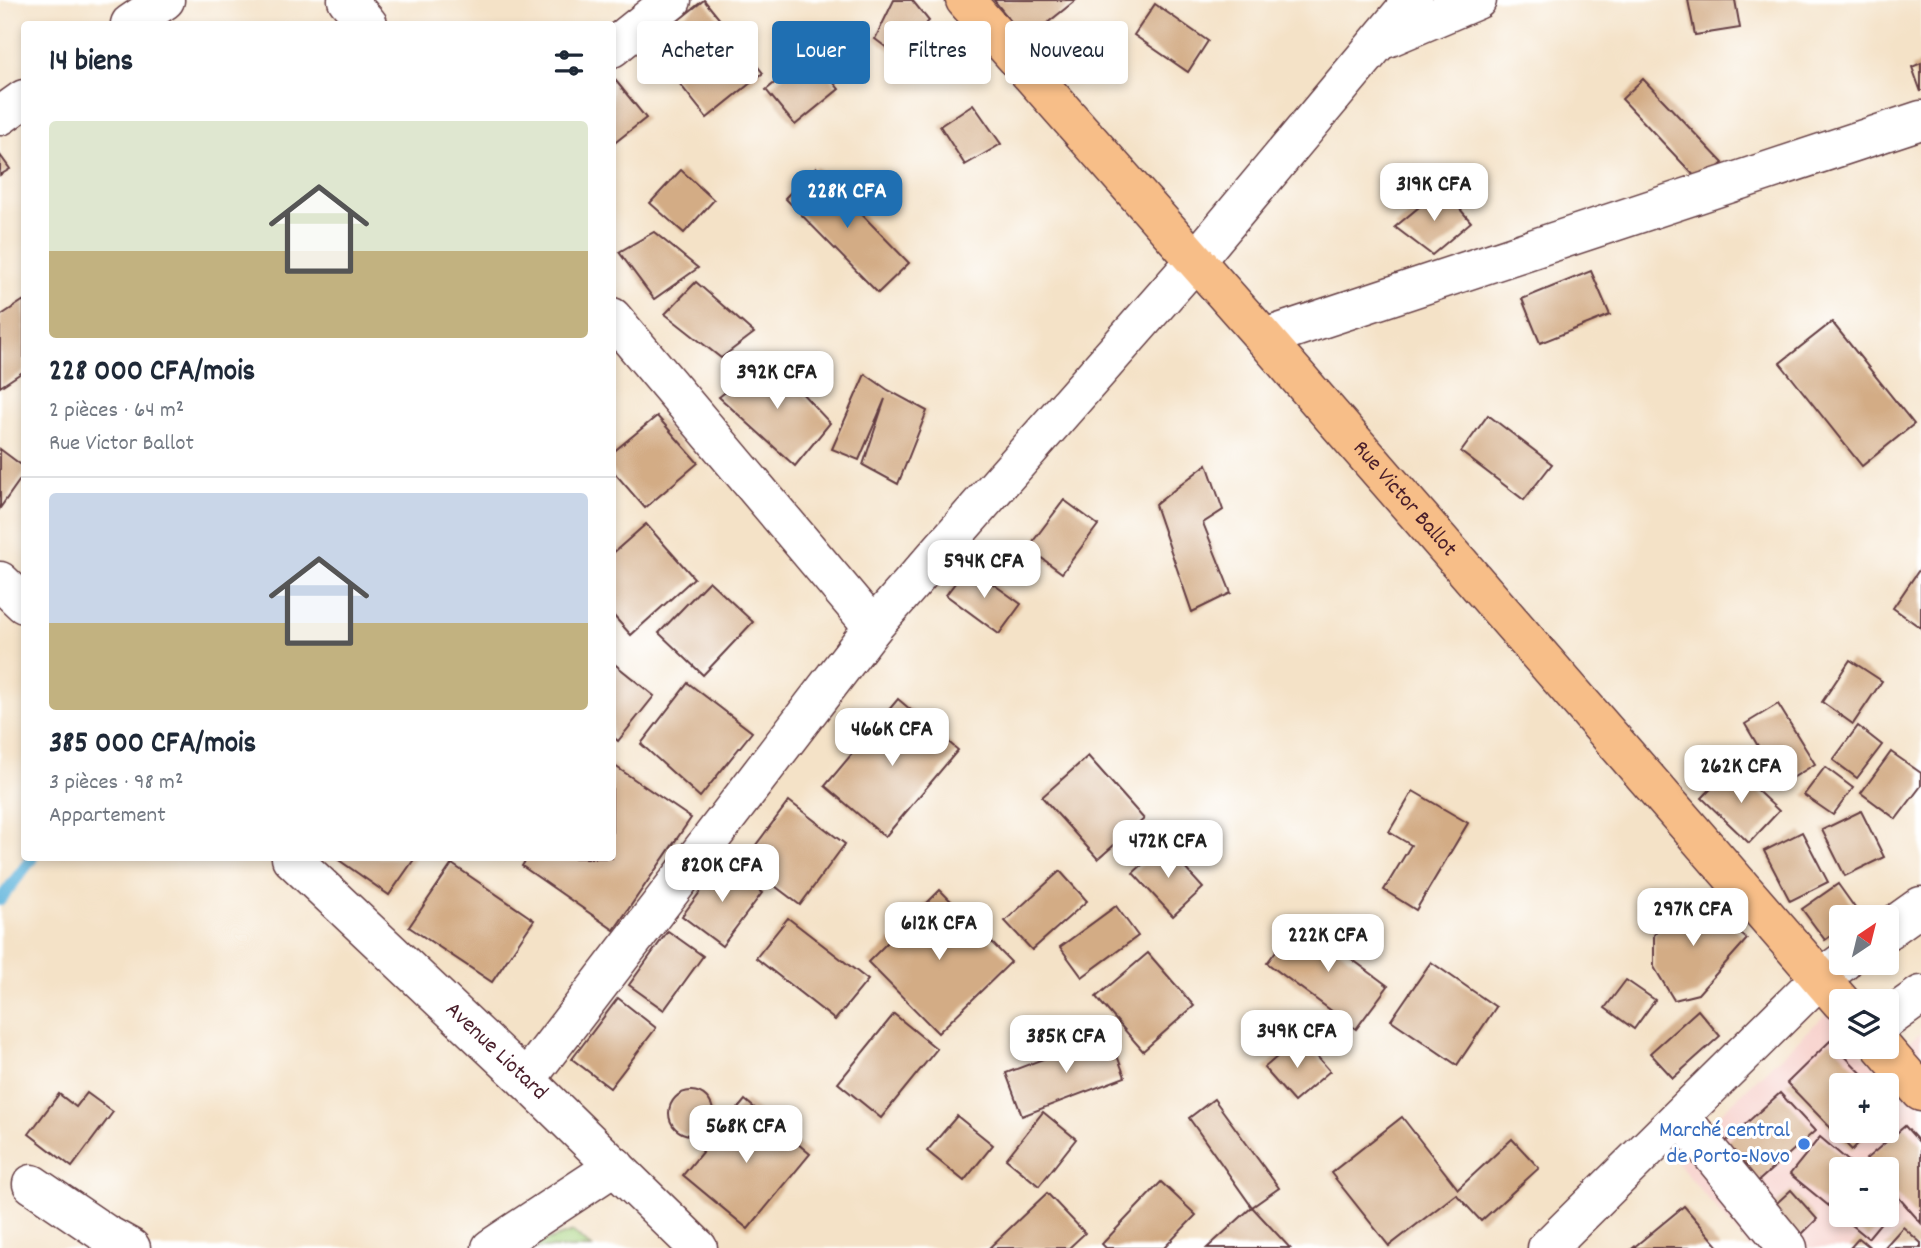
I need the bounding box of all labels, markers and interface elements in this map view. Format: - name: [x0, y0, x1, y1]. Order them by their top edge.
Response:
- chip: Acheter: [637, 21, 758, 84]
- chip: Louer: [772, 21, 870, 84]
- chip: Filtres: [884, 21, 991, 84]
- chip: Nouveau: [1005, 21, 1128, 84]
- text: 14 biens: [49, 42, 133, 85]
- icon: filters: [550, 44, 588, 82]
- pin: 319K CFA: [1362, 164, 1506, 223]
- icon: home: [256, 166, 382, 292]
- text: 319K CFA: [1396, 169, 1472, 202]
- pin: 228K CFA: [775, 170, 919, 230]
- text: 228K CFA: [807, 176, 887, 209]
- text: 228 000 CFA/mois: [49, 352, 255, 395]
- pin: 392K CFA: [705, 352, 849, 411]
- text: 392K CFA: [737, 357, 817, 390]
- text: 2 pièces · 64 m²: [49, 395, 184, 428]
- text: Rue Victor Ballot: [49, 428, 194, 461]
- street label: Rue Victor Ballot: [1344, 434, 1464, 565]
- icon: home: [256, 538, 382, 664]
- pin: 594K CFA: [912, 540, 1056, 600]
- text: 594K CFA: [944, 546, 1024, 579]
- pin: 466K CFA: [820, 708, 964, 768]
- text: 466K CFA: [851, 714, 933, 747]
- text: 385 000 CFA/mois: [49, 724, 256, 767]
- pin: 262K CFA: [1669, 746, 1813, 805]
- text: 262K CFA: [1700, 751, 1782, 784]
- text: 3 pièces · 98 m²: [49, 767, 183, 800]
- text: Appartement: [49, 800, 166, 833]
- pin: 472K CFA: [1096, 820, 1240, 880]
- text: 472K CFA: [1129, 826, 1207, 859]
- pin: 820K CFA: [650, 844, 794, 904]
- text: 820K CFA: [681, 850, 763, 883]
- pin: 297K CFA: [1621, 888, 1765, 948]
- text: 297K CFA: [1653, 894, 1733, 927]
- pin: 612K CFA: [867, 902, 1011, 962]
- north arrow: [1829, 905, 1899, 975]
- map controls: [1829, 905, 1899, 1227]
- text: 612K CFA: [901, 908, 977, 941]
- pin: 222K CFA: [1256, 914, 1400, 974]
- text: 222K CFA: [1288, 920, 1368, 953]
- button: layers: [1829, 989, 1899, 1059]
- street label: Avenue Liotard: [437, 995, 555, 1109]
- pin: 349K CFA: [1225, 1010, 1369, 1070]
- pin: 385K CFA: [994, 1016, 1138, 1075]
- text: 349K CFA: [1257, 1016, 1337, 1049]
- text: 385K CFA: [1026, 1021, 1106, 1054]
- button: +: [1829, 1073, 1899, 1143]
- pin: 568K CFA: [674, 1106, 818, 1165]
- text: 568K CFA: [705, 1111, 787, 1144]
- place label: Marché central de Porto-Novo: [1659, 1115, 1791, 1174]
- marker: Marché central de Porto-Novo: [1796, 1136, 1812, 1152]
- button: −: [1829, 1157, 1899, 1227]

